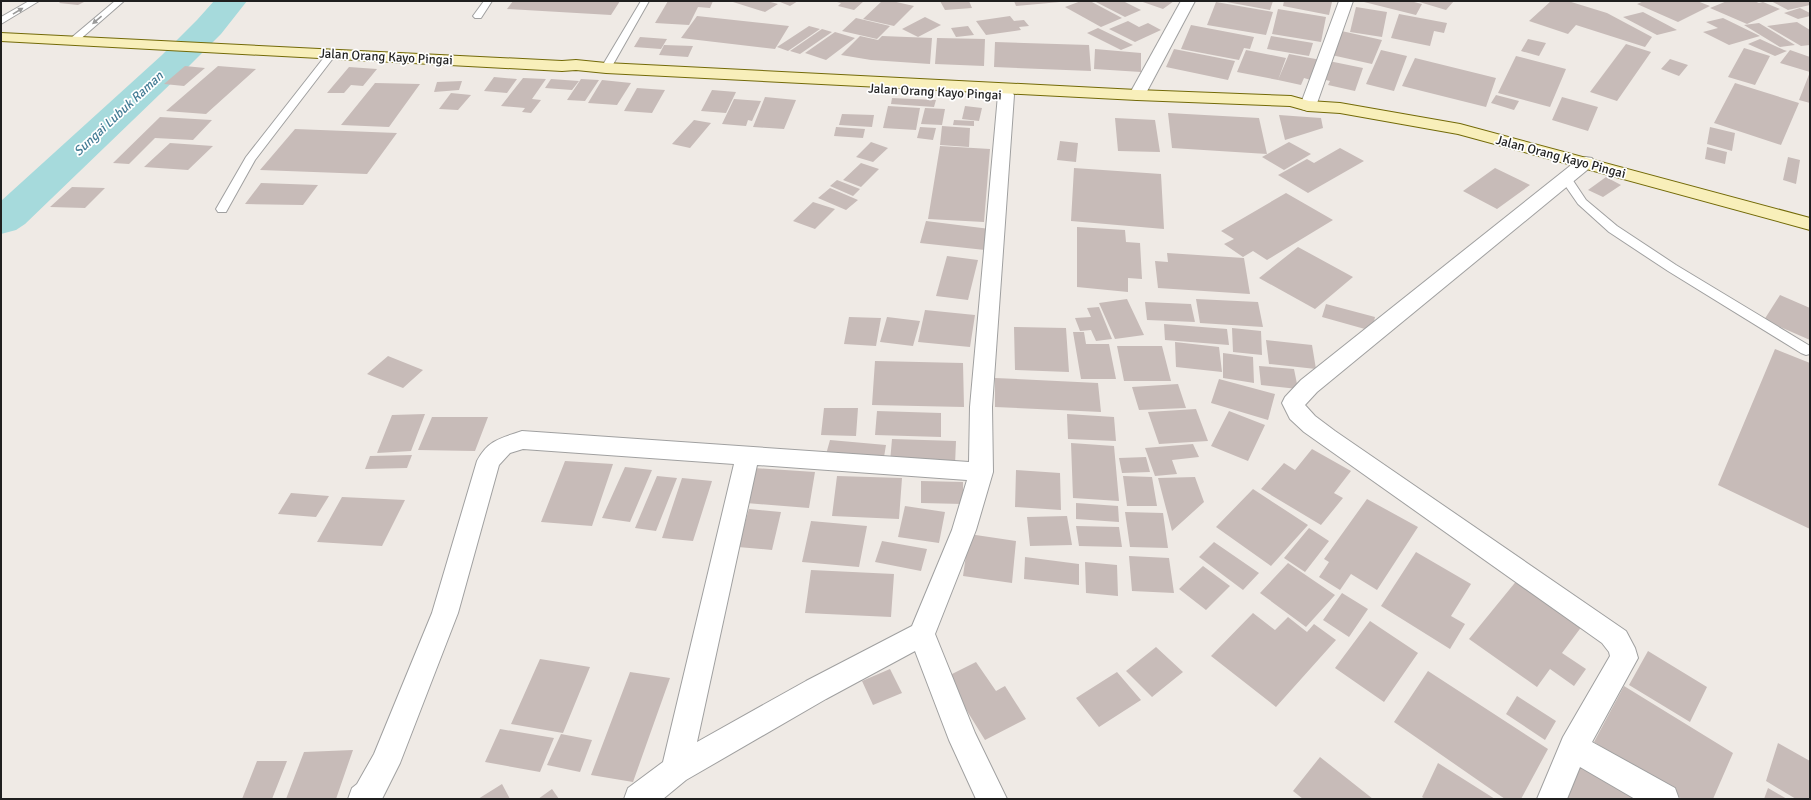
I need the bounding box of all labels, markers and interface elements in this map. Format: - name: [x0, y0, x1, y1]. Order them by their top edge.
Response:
- one-way arrow: [12, 8, 24, 15]
- one-way arrow: [92, 16, 102, 25]
- street label: Jalan Orang Kayo Pingai: [319, 46, 453, 68]
- water label: Sungai Lubuk Raman: [71, 68, 167, 159]
- street label: Jalan Orang Kayo Pingai: [868, 81, 1002, 103]
- street label: Jalan Orang Kayo Pingai: [1494, 132, 1627, 182]

